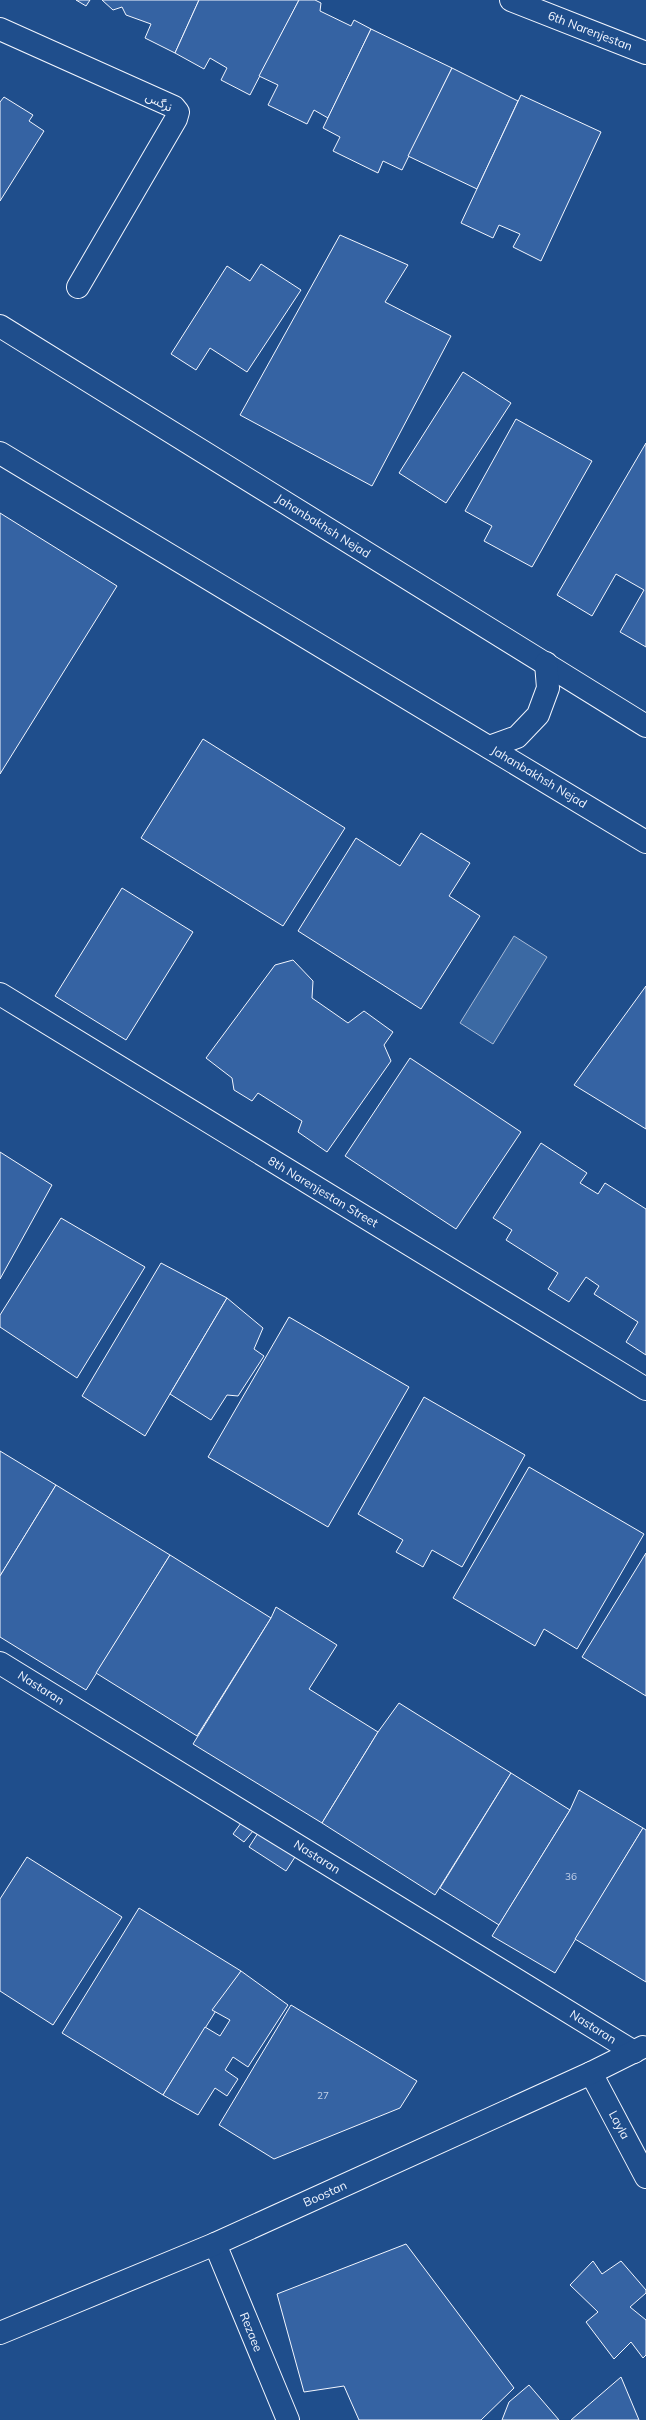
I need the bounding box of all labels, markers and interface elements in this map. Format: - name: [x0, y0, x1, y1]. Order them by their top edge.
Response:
- street label: 6th Narenjestan: [546, 8, 635, 54]
- street label: نرگس: [143, 89, 175, 115]
- street label: Jahanbakhsh Nejad: [273, 490, 373, 561]
- street label: Jahanbakhsh Nejad: [489, 742, 590, 811]
- street label: 8th Narenjestan Street: [266, 1153, 381, 1230]
- street label: Nastaran: [15, 1667, 67, 1708]
- street label: Nastaran: [291, 1836, 343, 1877]
- house number: 36: [565, 1870, 577, 1883]
- street label: Nastaran: [567, 2006, 619, 2047]
- house number: 27: [317, 2089, 329, 2102]
- street label: Layla: [606, 2108, 633, 2142]
- street label: Boostan: [301, 2177, 349, 2210]
- street label: Rezaee: [237, 2310, 266, 2354]

